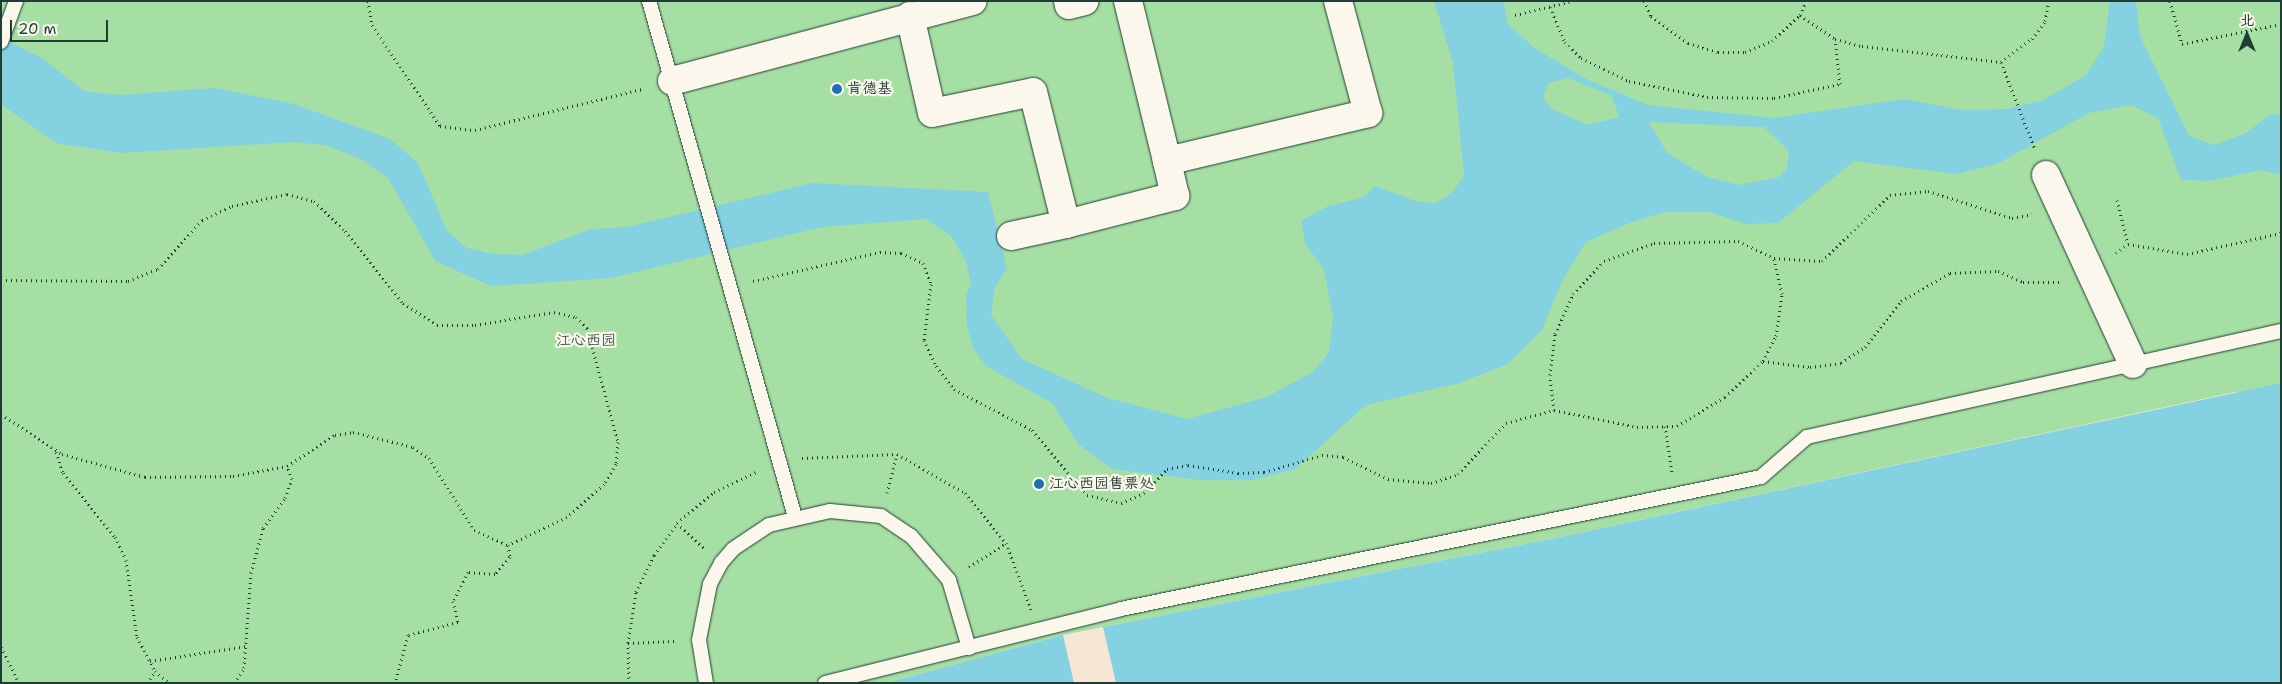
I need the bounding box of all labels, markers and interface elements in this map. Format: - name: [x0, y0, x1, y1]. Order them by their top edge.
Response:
- scale bar: [12, 10, 110, 42]
- north arrow: [2222, 10, 2272, 60]
- text: 北: [2240, 11, 2254, 29]
- text: 20 m: [18, 19, 57, 39]
- place label: 肯德基: [847, 80, 892, 98]
- marker: 肯德基: [831, 83, 843, 95]
- park label: 江心西园: [556, 332, 616, 350]
- place label: 江心西园售票处: [1049, 475, 1154, 493]
- marker: 江心西园售票处: [1033, 478, 1045, 490]

